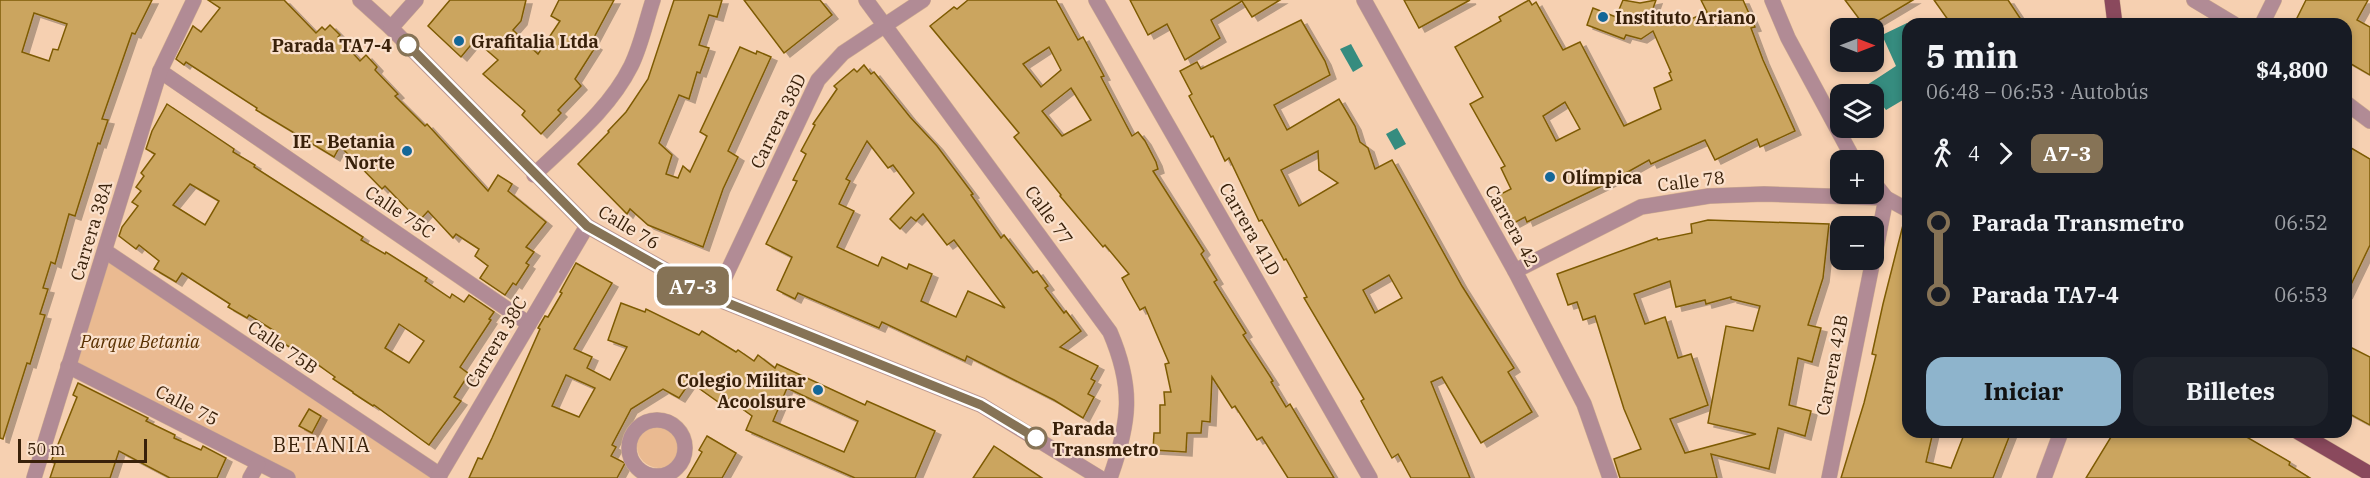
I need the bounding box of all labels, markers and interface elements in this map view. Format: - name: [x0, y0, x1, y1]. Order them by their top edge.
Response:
- place label: Instituto Ariano: [1615, 6, 1756, 29]
- marker: Instituto Ariano: [1596, 10, 1610, 24]
- north arrow: [1830, 18, 1884, 72]
- map controls: [1830, 18, 1884, 270]
- place label: Grafitalia Ltda: [471, 30, 599, 53]
- place label: Parada TA7-4: [272, 34, 392, 57]
- marker: Parada TA7-4: [397, 34, 419, 56]
- marker: Grafitalia Ltda: [452, 34, 466, 48]
- text: 5 min: [1926, 34, 2018, 77]
- text: $4,800: [2256, 55, 2328, 84]
- street label: Carrera 38D: [745, 70, 811, 172]
- text: 06:48 – 06:53 · Autobús: [1926, 78, 2148, 105]
- button: layers: [1830, 84, 1884, 138]
- place label: IE - Betania Norte: [293, 130, 395, 174]
- icon: walk: [1926, 137, 1959, 170]
- icon: forward: [1989, 137, 2022, 170]
- text: A7-3: [2043, 139, 2091, 167]
- text: 4: [1968, 140, 1980, 167]
- marker: IE - Betania Norte: [400, 144, 414, 158]
- button: +: [1830, 150, 1884, 204]
- street label: Calle 78: [1656, 165, 1726, 197]
- place label: Olímpica: [1562, 166, 1642, 189]
- marker: Olímpica: [1543, 170, 1557, 184]
- street label: Carrera 38A: [65, 178, 117, 284]
- street label: Carrera 41D: [1214, 179, 1286, 279]
- street label: Calle 75C: [361, 180, 439, 244]
- street label: Calle 77: [1020, 181, 1078, 249]
- street label: Carrera 42: [1480, 181, 1544, 271]
- street label: Calle 76: [594, 200, 664, 254]
- text: Parada Transmetro: [1972, 208, 2184, 237]
- text: 06:52: [2274, 209, 2328, 236]
- button: −: [1830, 216, 1884, 270]
- line badge: A7-3: [651, 266, 735, 306]
- text: A7-3: [669, 272, 717, 300]
- text: Parada TA7-4: [1972, 280, 2119, 309]
- text: 06:53: [2274, 281, 2328, 308]
- street label: Carrera 38C: [460, 292, 532, 392]
- street label: Carrera 42B: [1811, 312, 1853, 418]
- street label: Calle 75B: [244, 315, 322, 379]
- park label: Parque Betania: [79, 330, 200, 353]
- button: Iniciar: [1926, 357, 2121, 426]
- button: Billetes: [2133, 357, 2328, 426]
- place label: Colegio Militar Acoolsure: [677, 369, 806, 413]
- street label: Calle 75: [152, 379, 222, 431]
- marker: Colegio Militar Acoolsure: [811, 383, 825, 397]
- place label: Parada Transmetro: [1052, 417, 1159, 461]
- marker: Parada Transmetro: [1025, 427, 1047, 449]
- district label: BETANIA: [273, 431, 371, 458]
- scale bar: [18, 436, 147, 464]
- text: 50 m: [27, 439, 65, 459]

